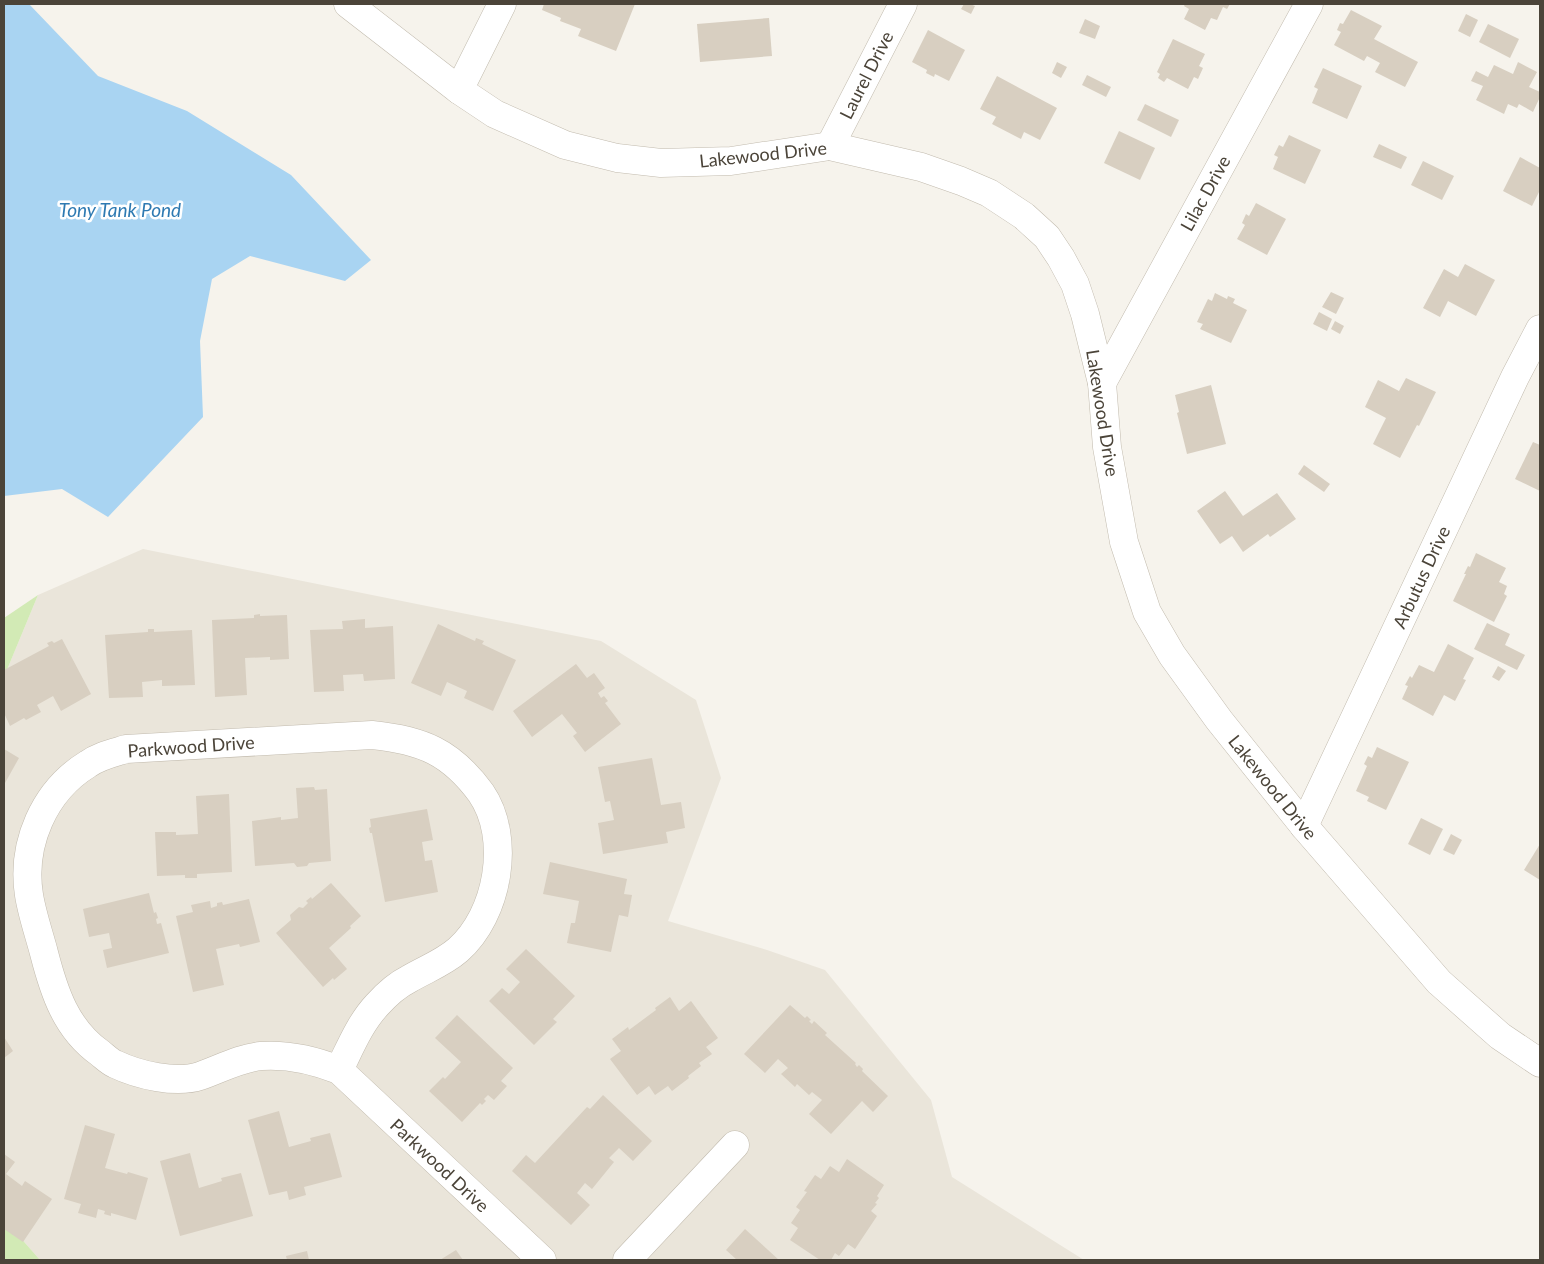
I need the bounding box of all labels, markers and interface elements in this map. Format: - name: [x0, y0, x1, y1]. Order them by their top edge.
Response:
- street label: Laurel Drive: [834, 27, 898, 123]
- street label: Lakewood Drive: [698, 136, 828, 172]
- street label: Lilac Drive: [1175, 151, 1235, 235]
- water label: Tony Tank Pond: [59, 198, 181, 221]
- street label: Lakewood Drive: [1082, 348, 1124, 478]
- street label: Arbutus Drive: [1388, 522, 1454, 632]
- street label: Lakewood Drive: [1224, 730, 1322, 844]
- street label: Parkwood Drive: [127, 731, 255, 761]
- street label: Parkwood Drive: [386, 1114, 494, 1216]

